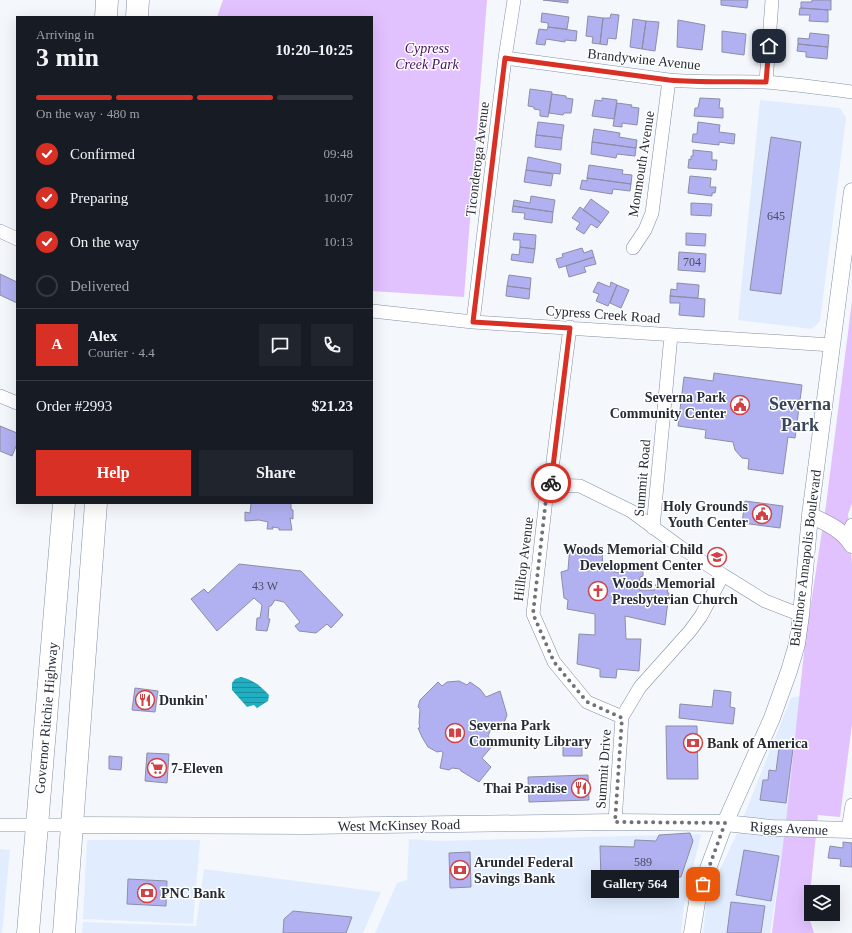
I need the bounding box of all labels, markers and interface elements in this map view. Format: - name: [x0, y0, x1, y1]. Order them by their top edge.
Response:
- text: Arriving in: [36, 27, 94, 42]
- pin: [752, 29, 786, 63]
- icon: home: [758, 35, 780, 57]
- park label: Cypress Creek Park: [395, 41, 460, 72]
- text: 10:20–10:25: [276, 42, 353, 58]
- text: 3 min: [36, 43, 99, 72]
- street label: Brandywine Avenue: [587, 46, 701, 73]
- street label: Ticonderoga Avenue: [463, 101, 492, 217]
- text: On the way · 480 m: [36, 106, 140, 121]
- street label: Monmouth Avenue: [626, 110, 657, 218]
- icon: check: [36, 143, 58, 165]
- text: Confirmed: [70, 146, 135, 162]
- text: 09:48: [323, 146, 353, 161]
- icon: check: [36, 187, 58, 209]
- text: Preparing: [70, 190, 128, 206]
- text: 10:07: [323, 190, 353, 205]
- house number: 645: [767, 209, 785, 223]
- icon: check: [36, 231, 58, 253]
- text: On the way: [70, 234, 139, 250]
- text: 10:13: [323, 234, 353, 249]
- house number: 704: [683, 255, 701, 269]
- text: Delivered: [70, 278, 129, 294]
- street label: Cypress Creek Road: [545, 303, 661, 326]
- button: chat: [259, 324, 301, 366]
- button: phone: [311, 324, 353, 366]
- text: Alex: [88, 328, 117, 344]
- text: A: [52, 336, 62, 352]
- text: Courier · 4.4: [88, 345, 155, 360]
- place label: Severna Park Community Center: [610, 390, 726, 421]
- public building icon: Severna Park Community Center: [729, 394, 751, 416]
- district label: Severna Park: [769, 394, 831, 435]
- text: Order #2993: [36, 398, 112, 414]
- text: $21.23: [312, 398, 353, 414]
- street label: Summit Road: [632, 439, 653, 517]
- button: Help: [36, 450, 191, 496]
- button: Share: [199, 450, 353, 496]
- courier: [531, 463, 571, 503]
- street label: Baltimore Annapolis Boulevard: [787, 469, 824, 647]
- icon: bike: [540, 472, 562, 494]
- place label: Holy Grounds Youth Center: [663, 499, 749, 530]
- public building icon: Holy Grounds Youth Center: [751, 503, 773, 525]
- street label: Hilltop Avenue: [511, 516, 536, 602]
- place label: Woods Memorial Child Development Center: [563, 542, 703, 573]
- school or university icon: Woods Memorial Child Development Center: [706, 546, 728, 568]
- place label: Woods Memorial Presbyterian Church: [612, 576, 738, 607]
- house number: 43 W: [252, 579, 279, 593]
- church icon: Woods Memorial Presbyterian Church: [587, 580, 609, 602]
- street label: Governor Ritchie Highway: [32, 641, 61, 795]
- restaurant icon: Dunkin': [134, 689, 156, 711]
- place label: Dunkin': [159, 693, 208, 708]
- place label: Severna Park Community Library: [469, 718, 592, 749]
- library icon: Severna Park Community Library: [444, 722, 466, 744]
- street label: Summit Drive: [593, 729, 614, 809]
- bank icon: Bank of America: [682, 732, 704, 754]
- place label: Bank of America: [707, 736, 808, 751]
- supermarket icon: 7-Eleven: [146, 757, 168, 779]
- place label: 7-Eleven: [171, 761, 223, 776]
- restaurant icon: Thai Paradise: [570, 777, 592, 799]
- place label: Thai Paradise: [483, 781, 567, 796]
- street label: West McKinsey Road: [338, 817, 460, 834]
- street label: Riggs Avenue: [750, 819, 828, 838]
- place label: Arundel Federal Savings Bank: [474, 855, 573, 886]
- house number: 589: [634, 855, 652, 869]
- bank icon: Arundel Federal Savings Bank: [449, 859, 471, 881]
- pin: [686, 867, 720, 901]
- callout: Gallery 564: [591, 870, 679, 898]
- icon: bag: [692, 873, 714, 895]
- text: Gallery 564: [603, 876, 667, 891]
- bank icon: PNC Bank: [136, 882, 158, 904]
- map controls: [804, 885, 840, 921]
- button: layers: [804, 885, 840, 921]
- place label: PNC Bank: [161, 886, 225, 901]

